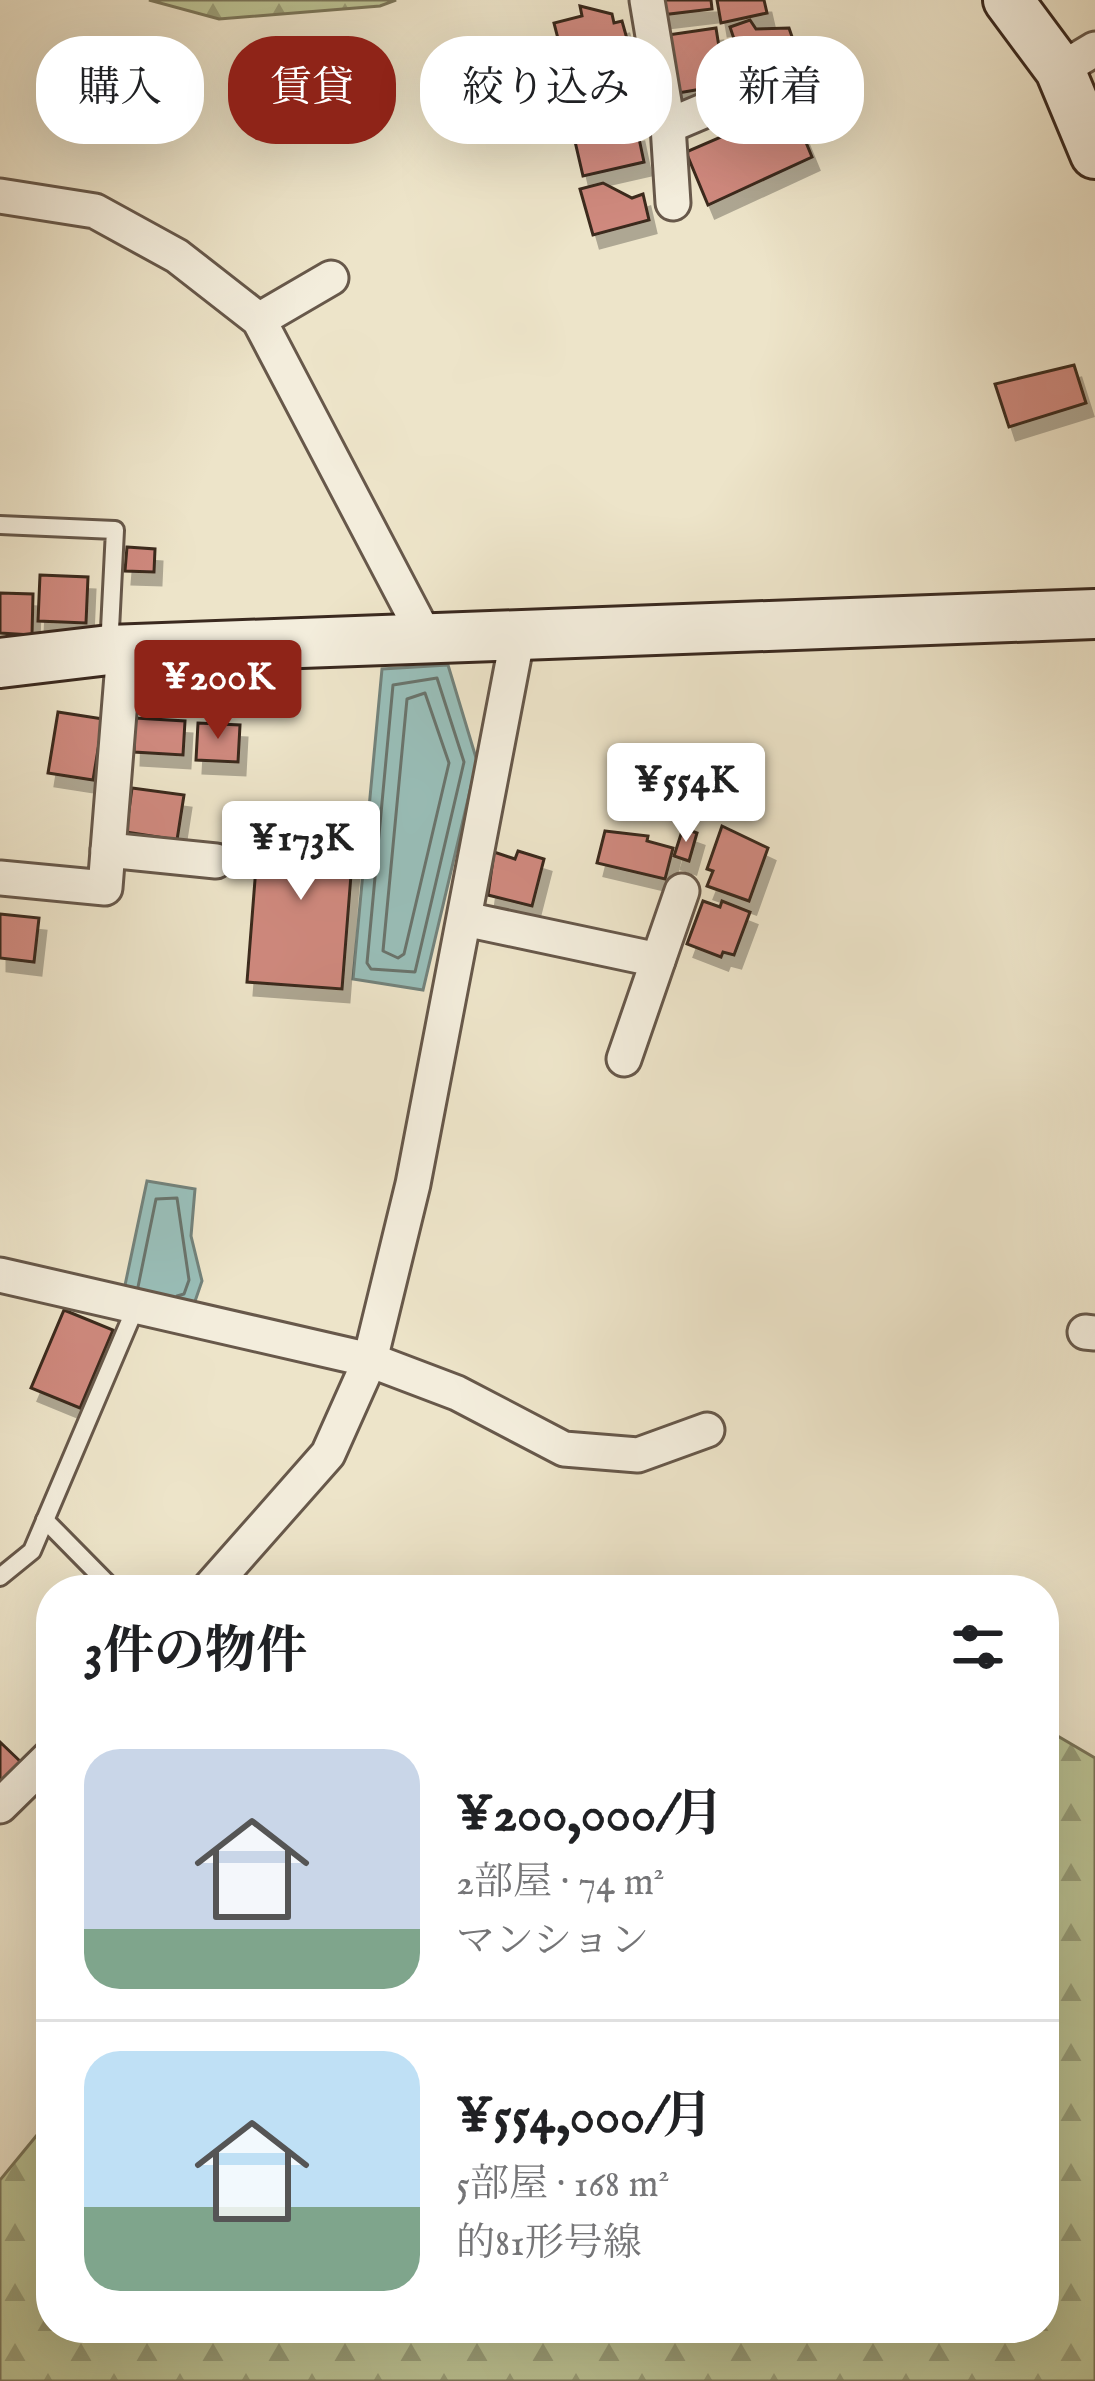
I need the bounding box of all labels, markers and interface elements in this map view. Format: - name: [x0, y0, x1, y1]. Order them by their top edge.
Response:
- chip: 購入: [36, 36, 204, 144]
- chip: 賃貸: [228, 36, 396, 144]
- chip: 絞り込み: [420, 36, 672, 144]
- chip: 新着: [696, 36, 864, 144]
- pin: ¥200K: [134, 640, 302, 742]
- text: ¥200K: [161, 654, 275, 703]
- pin: ¥554K: [602, 743, 770, 845]
- text: ¥554K: [634, 757, 738, 806]
- pin: ¥173K: [217, 801, 385, 903]
- text: ¥173K: [249, 815, 353, 864]
- icon: filters: [945, 1614, 1011, 1680]
- text: 3件の物件: [84, 1621, 307, 1686]
- text: ¥200,000/月: [456, 1784, 724, 1849]
- icon: home: [180, 1797, 324, 1941]
- text: 2部屋 · 74 m²: [456, 1859, 665, 1908]
- text: マンション: [456, 1918, 649, 1967]
- text: ¥554,000/月: [456, 2086, 713, 2151]
- icon: home: [180, 2099, 324, 2243]
- text: 5部屋 · 168 m²: [456, 2161, 670, 2210]
- text: 的81形号線: [456, 2220, 642, 2269]

